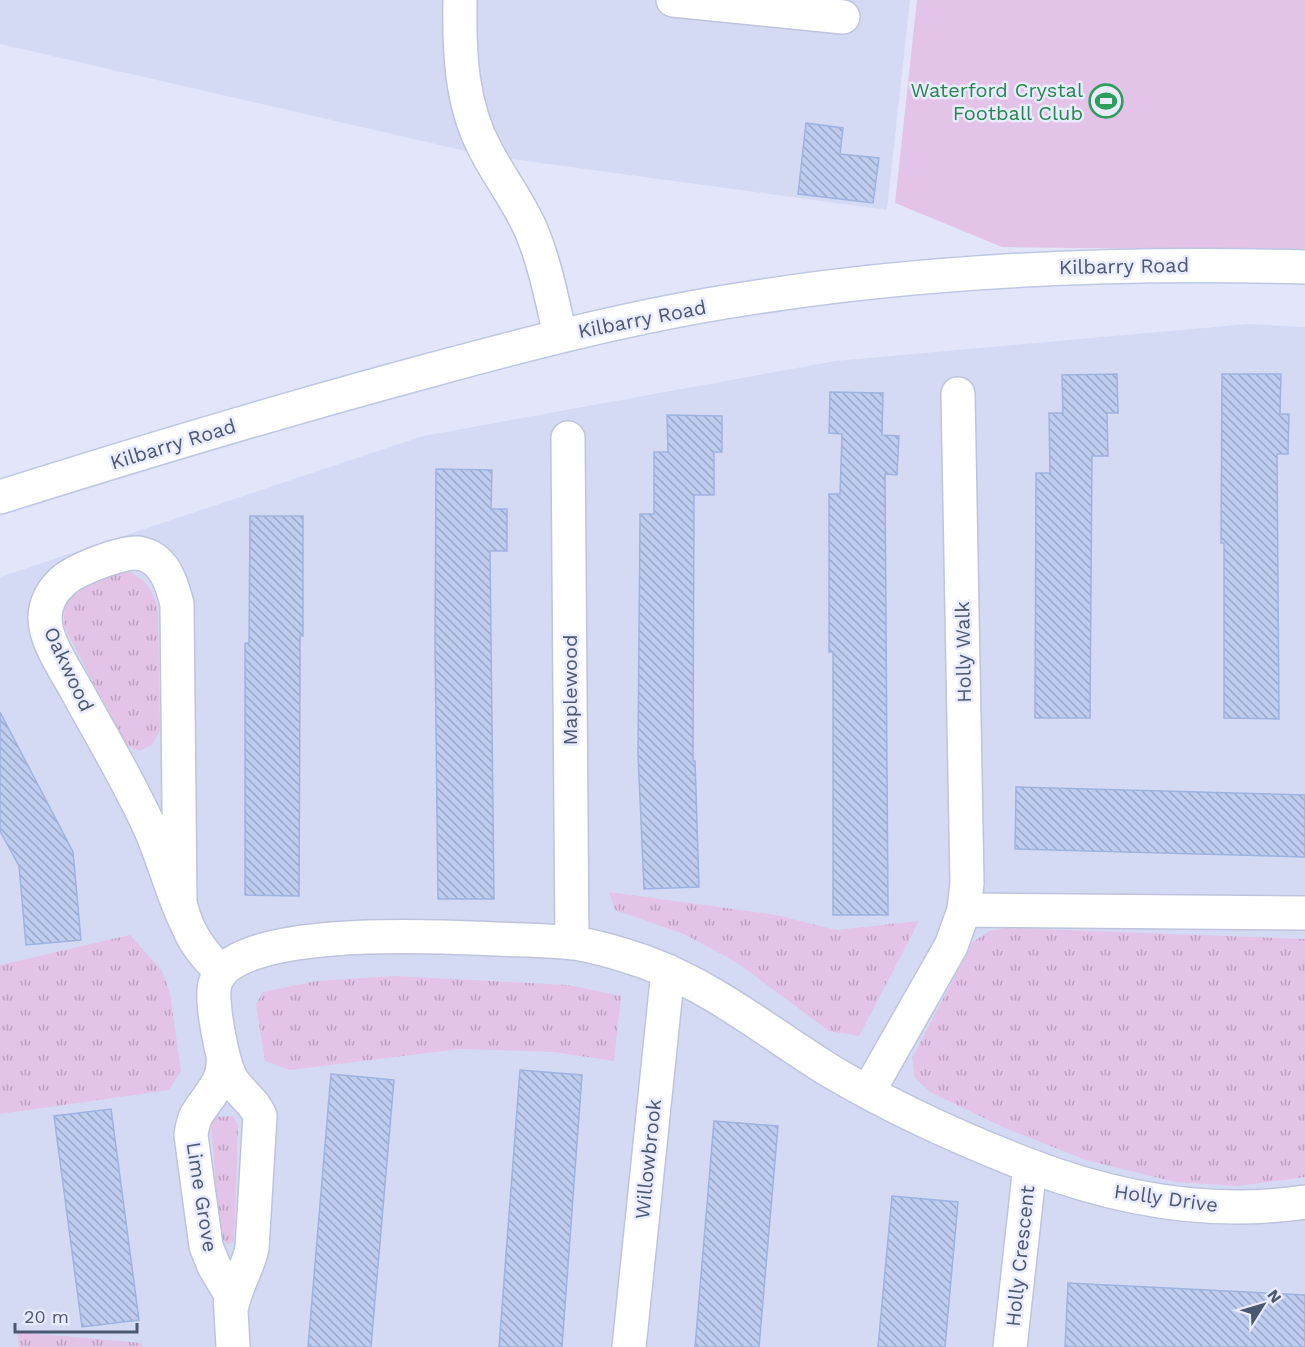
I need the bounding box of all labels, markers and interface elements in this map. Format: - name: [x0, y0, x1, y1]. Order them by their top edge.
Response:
- place label: Waterford Crystal Football Club: [911, 78, 1083, 125]
- sports icon: Waterford Crystal Football Club: [1088, 83, 1124, 119]
- street label: Kilbarry Road: [1059, 253, 1189, 279]
- street label: Kilbarry Road: [576, 295, 708, 343]
- street label: Kilbarry Road: [107, 413, 239, 475]
- street label: Holly Walk: [950, 601, 976, 703]
- street label: Oakwood: [39, 623, 99, 715]
- street label: Maplewood: [558, 634, 582, 746]
- street label: Willowbrook: [630, 1098, 666, 1220]
- street label: Lime Grove: [181, 1140, 223, 1254]
- street label: Holly Drive: [1113, 1179, 1219, 1217]
- street label: Holly Crescent: [1001, 1184, 1039, 1328]
- north arrow: [1233, 1275, 1293, 1335]
- text: N: [1263, 1286, 1286, 1307]
- scale bar: [15, 1296, 136, 1334]
- text: 20 m: [24, 1306, 69, 1327]

